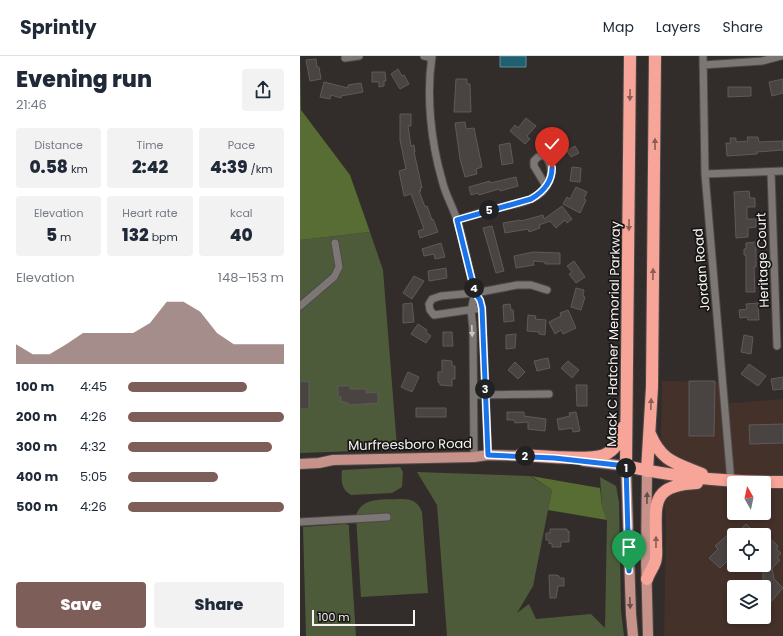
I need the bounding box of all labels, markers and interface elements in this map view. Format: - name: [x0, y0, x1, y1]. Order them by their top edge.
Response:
- text: Sprintly: [20, 14, 96, 41]
- text: Map: [603, 17, 634, 37]
- text: Layers: [656, 17, 700, 37]
- text: Share: [722, 17, 763, 37]
- text: Evening run: [16, 64, 152, 95]
- button: share: [242, 69, 284, 111]
- one-way arrow: [627, 89, 633, 102]
- text: 21:46: [16, 95, 47, 114]
- pin: [535, 127, 569, 168]
- icon: check: [541, 133, 563, 155]
- text: Distance: [35, 137, 83, 153]
- text: Time: [137, 137, 163, 153]
- text: Pace: [228, 137, 255, 153]
- one-way arrow: [652, 137, 658, 150]
- text: 0.58: [29, 155, 68, 179]
- text: 2:42: [132, 155, 168, 179]
- text: 4:39: [210, 155, 248, 179]
- text: km: [68, 161, 88, 177]
- text: /km: [248, 161, 273, 177]
- pin: 5: [479, 200, 499, 220]
- text: 5: [485, 202, 493, 218]
- text: Elevation: [34, 205, 83, 221]
- text: Heart rate: [122, 205, 178, 221]
- text: kcal: [230, 205, 253, 221]
- street label: Heritage Court: [751, 212, 774, 308]
- one-way arrow: [626, 219, 632, 232]
- street label: Mack C Hatcher Memorial Parkway: [602, 220, 625, 447]
- text: 5: [46, 223, 57, 247]
- text: 132: [122, 223, 149, 247]
- text: 40: [230, 223, 253, 247]
- street label: Jordan Road: [688, 228, 715, 312]
- text: m: [57, 229, 71, 245]
- text: bpm: [149, 229, 178, 245]
- one-way arrow: [650, 267, 656, 280]
- text: Elevation: [16, 268, 75, 287]
- text: 148–153 m: [218, 268, 284, 287]
- pin: 4: [464, 278, 484, 298]
- text: 4: [470, 280, 478, 296]
- one-way arrow: [469, 325, 476, 337]
- text: 100 m: [16, 377, 54, 396]
- text: 4:45: [80, 377, 107, 396]
- pin: 3: [475, 379, 495, 399]
- text: 3: [482, 381, 488, 397]
- one-way arrow: [648, 397, 654, 410]
- text: 200 m: [16, 407, 57, 426]
- text: 4:26: [80, 407, 107, 426]
- street label: Murfreesboro Road: [348, 434, 472, 455]
- text: 300 m: [16, 437, 57, 456]
- text: 4:32: [80, 437, 106, 456]
- pin: 2: [515, 446, 535, 466]
- text: 2: [522, 448, 528, 464]
- pin: 1: [616, 458, 636, 478]
- text: 1: [624, 460, 628, 476]
- text: 400 m: [16, 467, 58, 486]
- text: 5:05: [80, 467, 107, 486]
- north arrow: [727, 476, 771, 520]
- map controls: [727, 476, 771, 624]
- one-way arrow: [644, 491, 650, 504]
- text: 500 m: [16, 497, 58, 516]
- text: 4:26: [80, 497, 107, 516]
- button: locate: [727, 528, 771, 572]
- pin: [612, 530, 646, 571]
- one-way arrow: [653, 535, 659, 548]
- icon: arrive: [618, 536, 640, 558]
- button: layers: [727, 580, 771, 624]
- button: Save: [16, 582, 146, 628]
- button: Share: [154, 582, 284, 628]
- one-way arrow: [627, 597, 634, 609]
- scale bar: [312, 608, 415, 627]
- text: 100 m: [318, 609, 350, 625]

